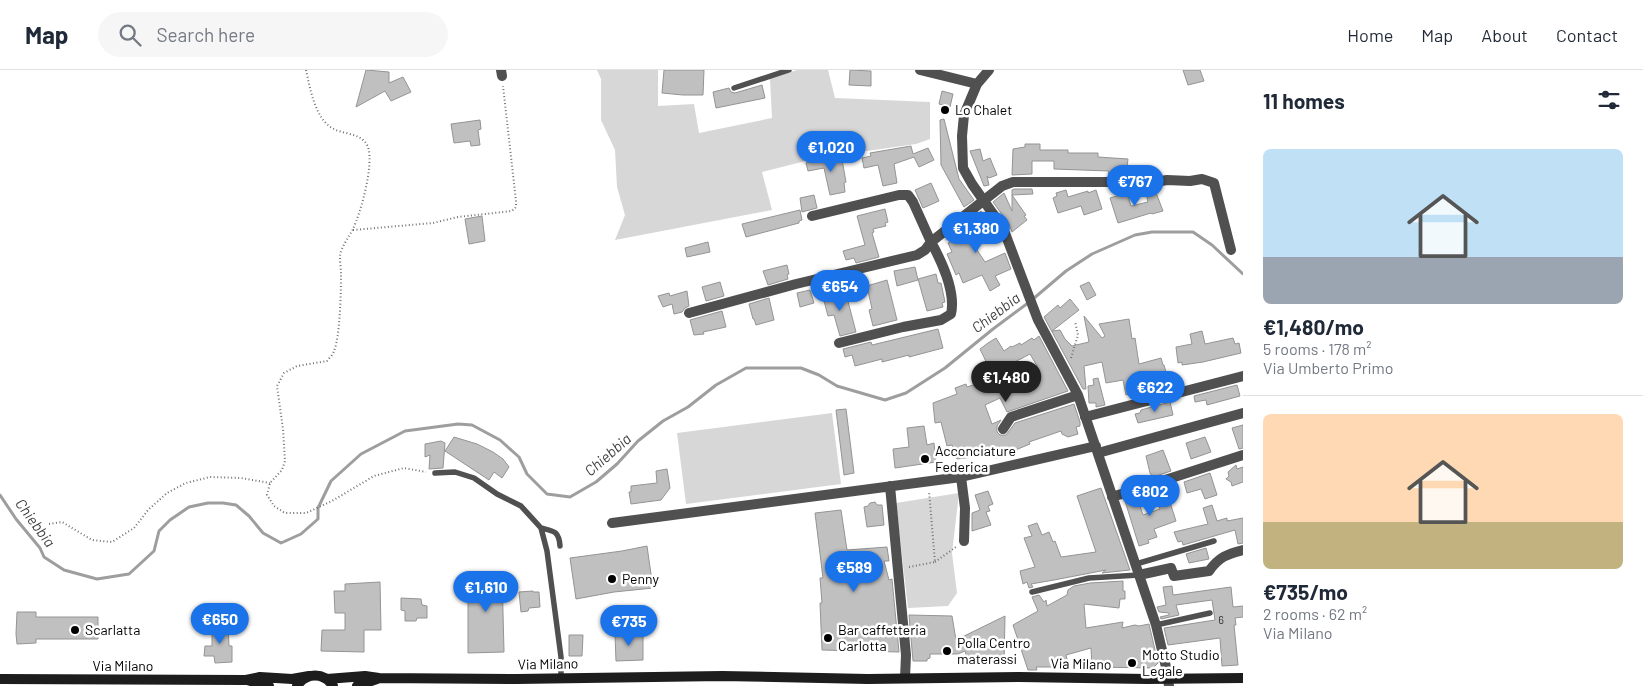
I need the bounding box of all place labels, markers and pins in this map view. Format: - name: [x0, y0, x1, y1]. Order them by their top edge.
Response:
- place label: Lo Chalet: [955, 101, 1012, 118]
- marker: Lo Chalet: [939, 104, 951, 116]
- pin: €1,020: [790, 131, 872, 173]
- pin: €767: [1105, 164, 1165, 207]
- pin: €1,380: [935, 212, 1017, 254]
- pin: €654: [810, 270, 870, 312]
- pin: €1,480: [965, 360, 1047, 403]
- pin: €622: [1125, 370, 1185, 413]
- place label: Acconciature Federica: [935, 442, 1016, 475]
- marker: Acconciature Federica: [919, 453, 931, 465]
- pin: €802: [1120, 474, 1180, 517]
- pin: €589: [824, 550, 884, 593]
- pin: €1,610: [445, 570, 527, 613]
- place label: Penny: [622, 570, 659, 587]
- marker: Penny: [606, 573, 618, 585]
- pin: €650: [190, 602, 250, 645]
- pin: €735: [599, 604, 659, 647]
- place label: Scarlatta: [85, 621, 140, 638]
- place label: Bar caffetteria Carlotta: [838, 621, 926, 654]
- marker: Scarlatta: [69, 624, 81, 636]
- marker: Bar caffetteria Carlotta: [822, 632, 834, 644]
- place label: Polla Centro materassi: [957, 634, 1030, 667]
- marker: Polla Centro materassi: [941, 645, 953, 657]
- place label: Motto Studio Legale: [1142, 646, 1220, 679]
- marker: Motto Studio Legale: [1126, 657, 1138, 669]

